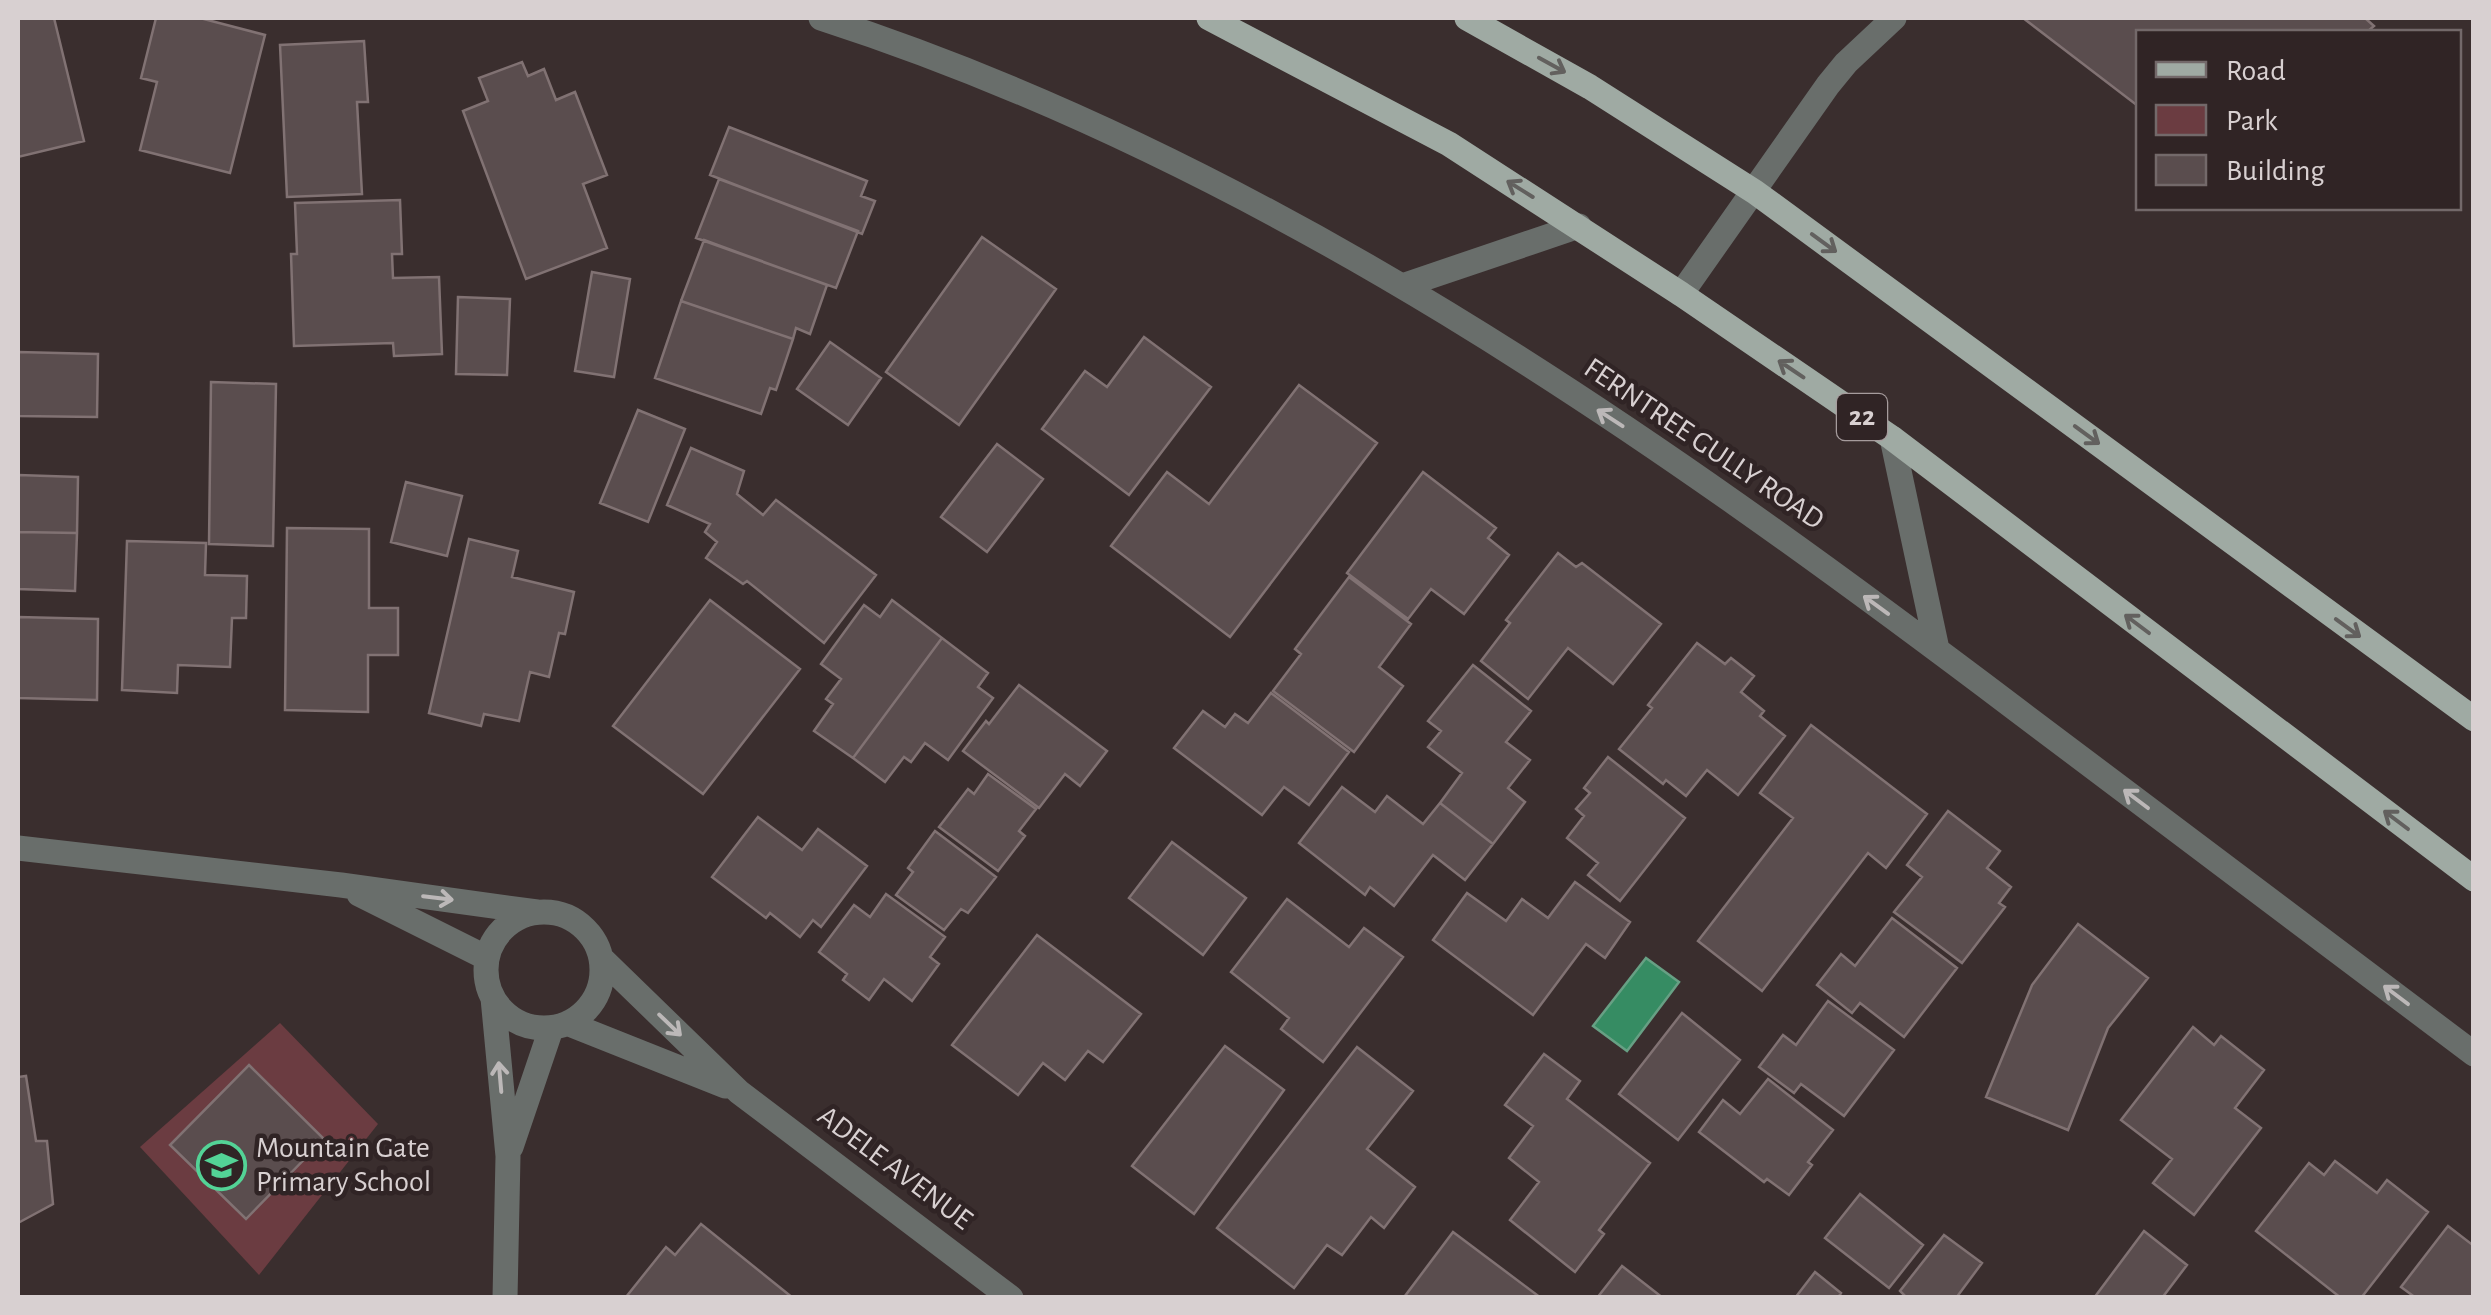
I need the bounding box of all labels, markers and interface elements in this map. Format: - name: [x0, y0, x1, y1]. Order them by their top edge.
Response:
- legend: [2136, 30, 2461, 210]
- one-way arrow: [1537, 56, 1567, 76]
- text: Road: [2226, 56, 2286, 86]
- text: Park: [2226, 106, 2278, 136]
- text: Building: [2226, 156, 2325, 186]
- one-way arrow: [1507, 178, 1535, 199]
- one-way arrow: [1810, 232, 1837, 253]
- street label: FERNTREE GULLY ROAD: [1579, 353, 1829, 535]
- one-way arrow: [1777, 359, 1805, 380]
- road number: 22: [1837, 394, 1887, 440]
- one-way arrow: [1596, 407, 1625, 428]
- one-way arrow: [2073, 424, 2100, 445]
- one-way arrow: [1863, 594, 1890, 615]
- one-way arrow: [2124, 613, 2151, 634]
- one-way arrow: [2334, 617, 2361, 638]
- one-way arrow: [2123, 789, 2150, 810]
- one-way arrow: [2383, 810, 2410, 831]
- one-way arrow: [421, 889, 454, 908]
- one-way arrow: [2383, 985, 2410, 1006]
- one-way arrow: [658, 1013, 682, 1037]
- one-way arrow: [491, 1062, 510, 1094]
- street label: ADELE AVENUE: [812, 1100, 978, 1236]
- place label: Mountain Gate Primary School: [256, 1133, 431, 1197]
- school or university icon: Mountain Gate Primary School: [195, 1139, 247, 1191]

